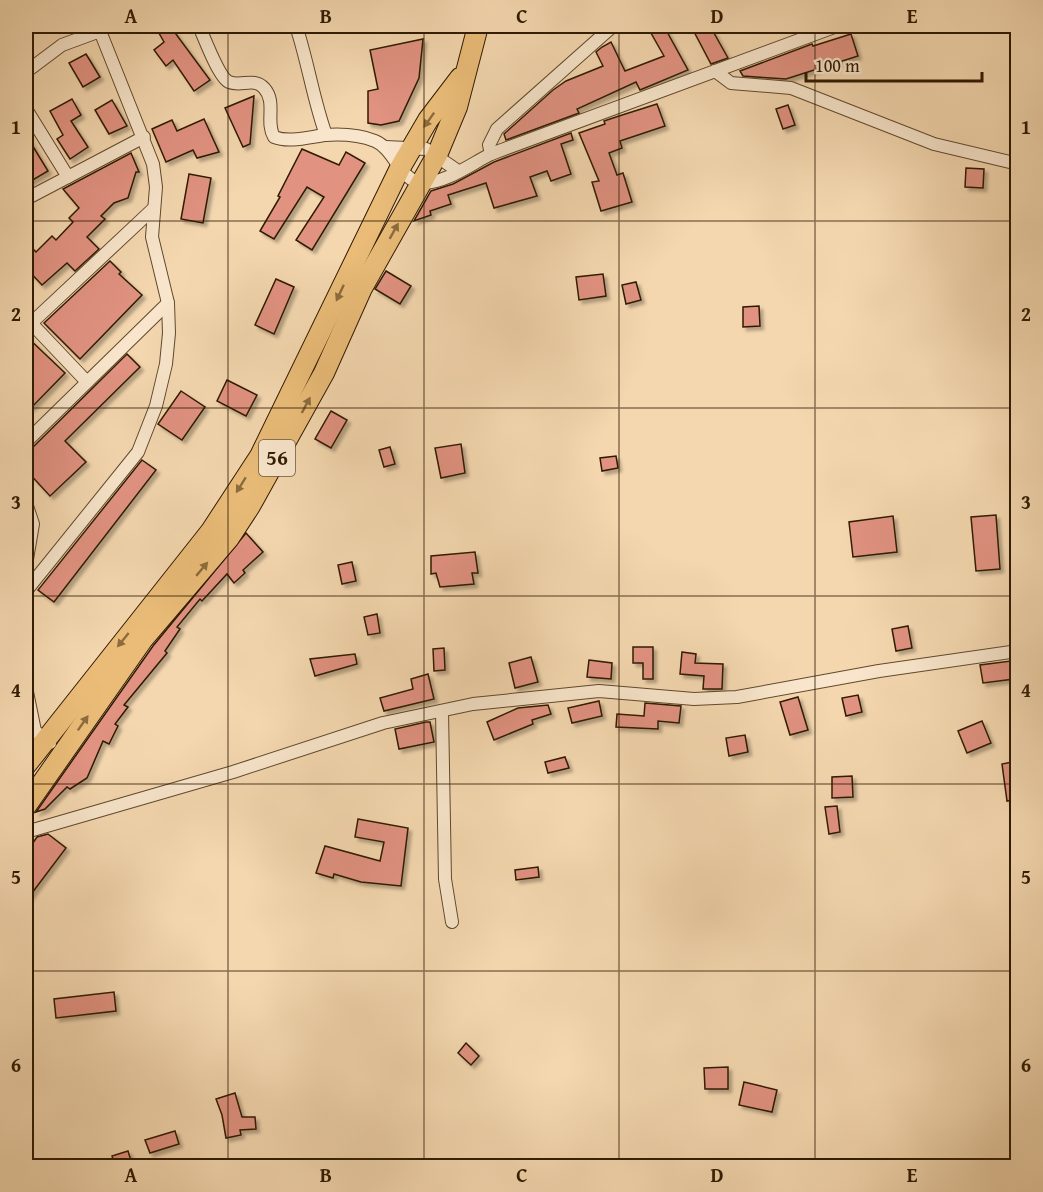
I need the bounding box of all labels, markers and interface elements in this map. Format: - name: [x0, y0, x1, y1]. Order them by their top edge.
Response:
- text: A: [125, 1, 138, 30]
- text: B: [320, 1, 332, 30]
- text: C: [516, 1, 528, 30]
- text: D: [710, 1, 724, 30]
- text: E: [907, 1, 918, 30]
- scale bar: [806, 45, 982, 83]
- text: 100 m: [815, 52, 860, 79]
- text: 1: [11, 112, 21, 141]
- one-way arrow: [423, 112, 435, 128]
- text: 1: [1021, 112, 1031, 141]
- one-way arrow: [389, 222, 399, 239]
- one-way arrow: [335, 285, 344, 302]
- text: 2: [11, 299, 21, 328]
- text: 2: [1021, 299, 1031, 328]
- one-way arrow: [301, 396, 311, 413]
- road number: 56: [259, 440, 295, 476]
- one-way arrow: [236, 477, 247, 493]
- text: 3: [11, 487, 21, 516]
- text: 3: [1021, 487, 1031, 516]
- one-way arrow: [195, 562, 208, 577]
- one-way arrow: [116, 632, 129, 648]
- text: 4: [11, 675, 21, 704]
- text: 4: [1021, 675, 1031, 704]
- one-way arrow: [77, 716, 89, 731]
- text: 5: [11, 862, 21, 891]
- text: 5: [1021, 862, 1031, 891]
- text: 6: [11, 1050, 21, 1079]
- text: 6: [1021, 1050, 1031, 1079]
- text: A: [125, 1160, 138, 1189]
- text: B: [320, 1160, 332, 1189]
- text: C: [516, 1160, 528, 1189]
- text: D: [710, 1160, 724, 1189]
- text: E: [907, 1160, 918, 1189]

